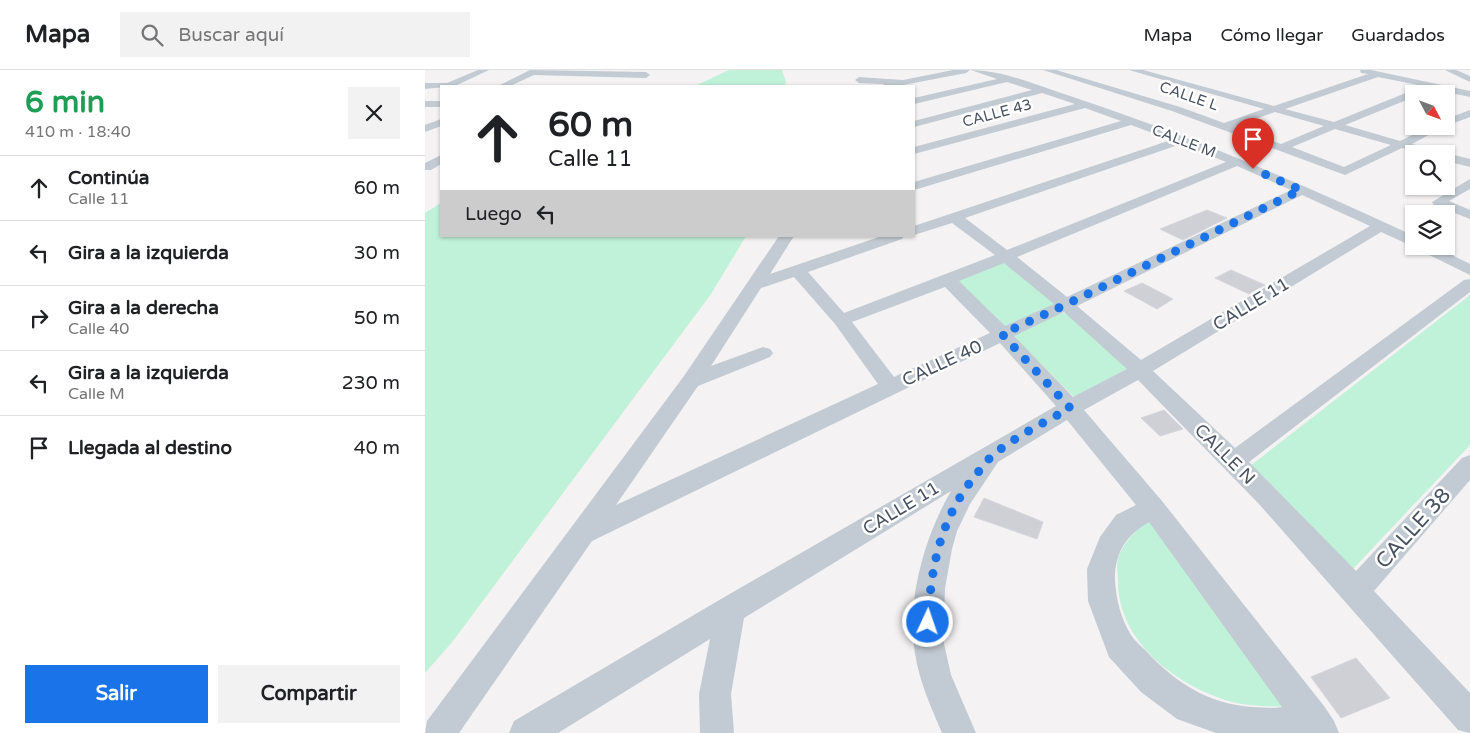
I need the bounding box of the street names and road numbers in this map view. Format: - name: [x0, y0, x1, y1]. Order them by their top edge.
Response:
- street label: CALLE L: [1157, 78, 1221, 115]
- street label: CALLE 43: [960, 95, 1034, 131]
- street label: CALLE M: [1150, 121, 1218, 161]
- street label: CALLE 11: [1209, 273, 1293, 335]
- street label: CALLE 40: [899, 335, 985, 391]
- street label: CALLE N: [1190, 419, 1260, 489]
- street label: CALLE 11: [859, 477, 943, 539]
- street label: CALLE 38: [1371, 483, 1456, 574]

